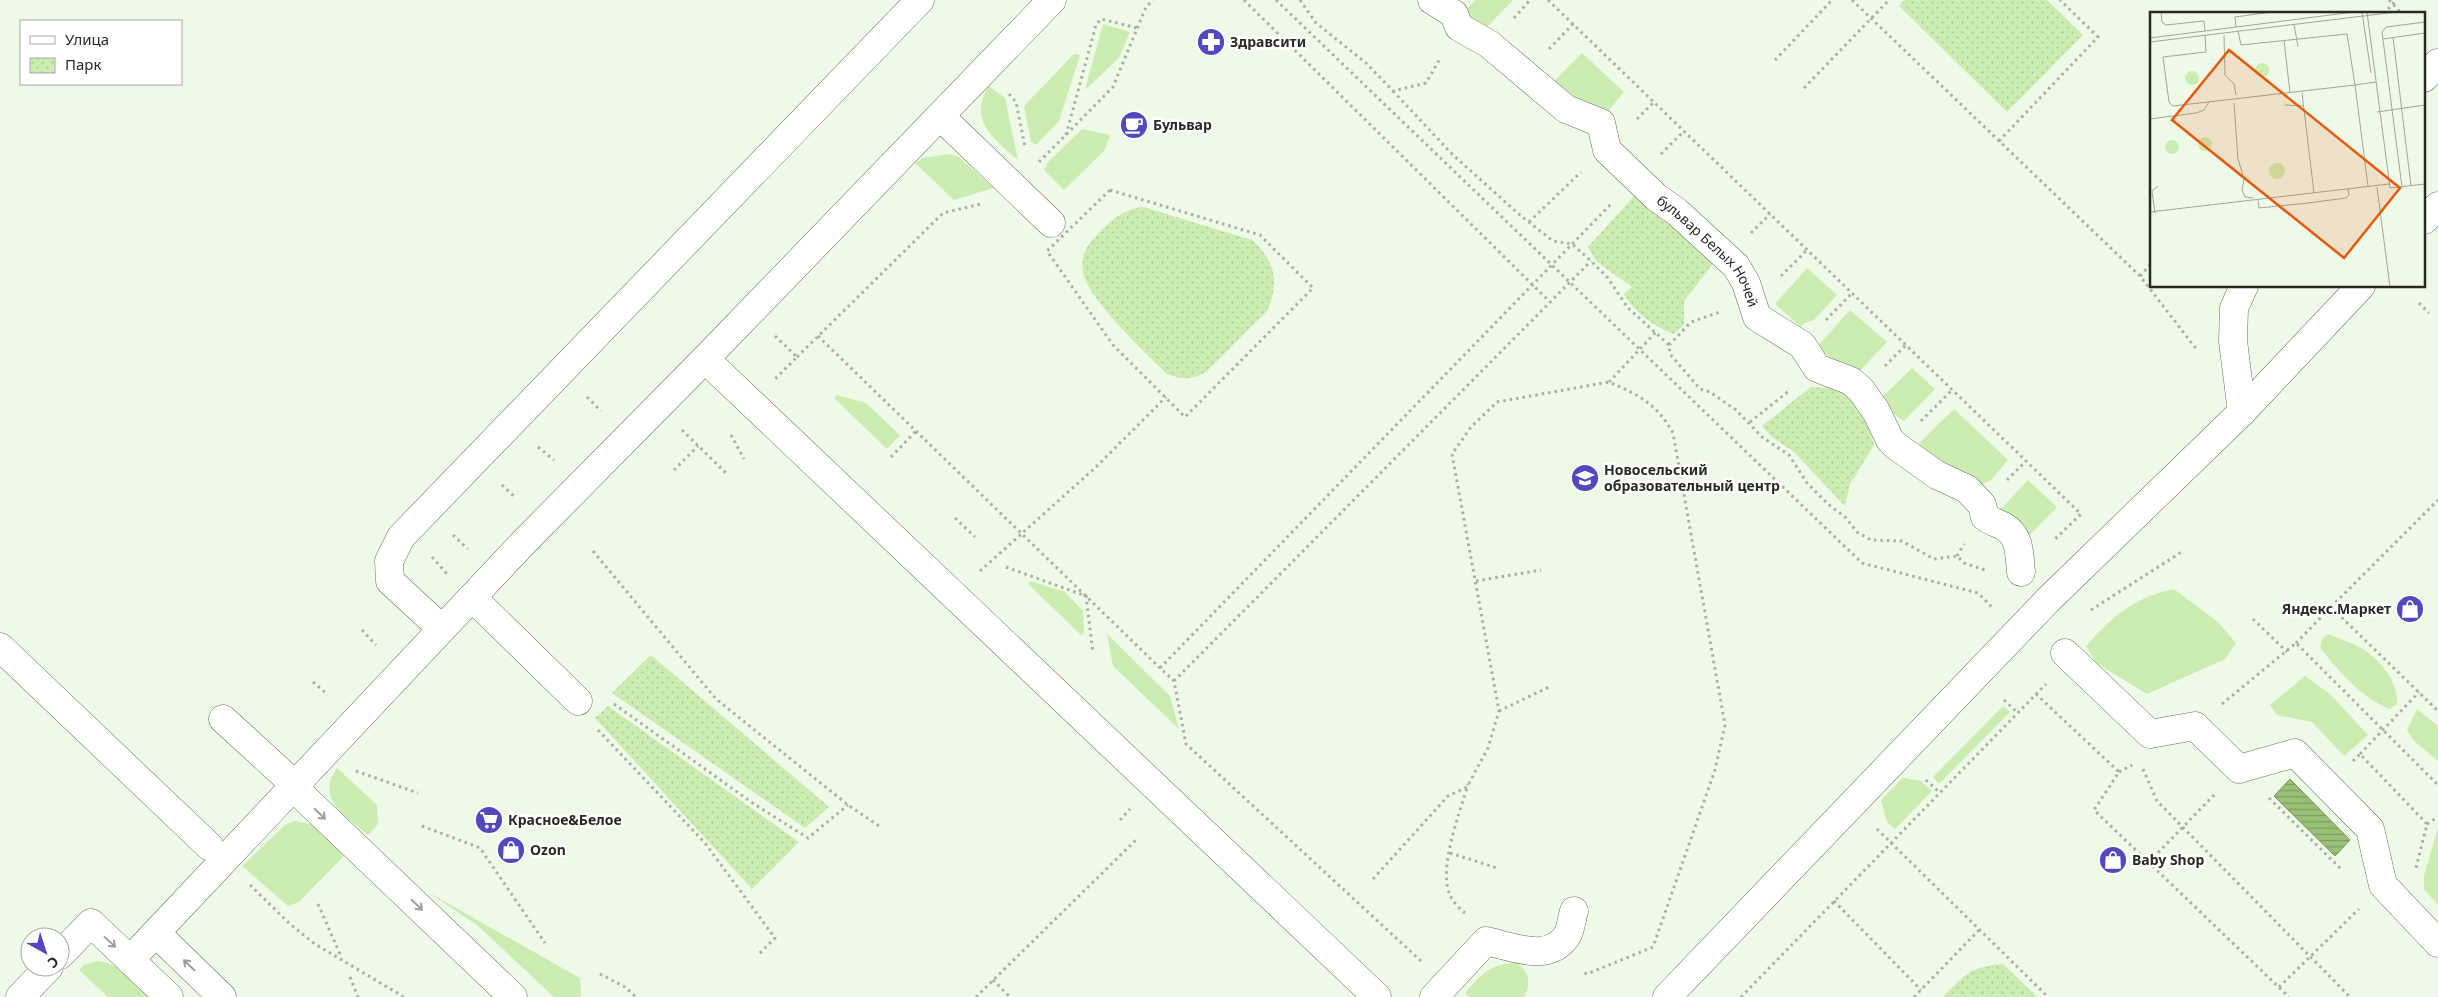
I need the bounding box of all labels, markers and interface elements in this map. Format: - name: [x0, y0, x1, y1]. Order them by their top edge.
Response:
- inset map: [2150, 12, 2426, 288]
- legend: [20, 20, 182, 85]
- pharmacy icon: Здравсити: [1196, 27, 1226, 57]
- text: Улица: [65, 29, 109, 49]
- place label: Здравсити: [1230, 32, 1306, 51]
- text: Парк: [65, 54, 101, 74]
- cafe icon: Бульвар: [1119, 110, 1149, 140]
- place label: Бульвар: [1153, 115, 1212, 134]
- street label: бульвар Белых Ночей: [1653, 190, 1763, 309]
- place label: Новосельский образовательный центр: [1604, 460, 1780, 495]
- school or university icon: Новосельский образовательный центр: [1570, 463, 1600, 493]
- shop icon: Яндекс.Маркет: [2395, 594, 2425, 624]
- place label: Яндекс.Маркет: [2282, 599, 2391, 618]
- supermarket icon: Красное&Белое: [474, 805, 504, 835]
- one-way arrow: [314, 808, 327, 820]
- place label: Красное&Белое: [508, 810, 622, 829]
- shop icon: Ozon: [496, 835, 526, 865]
- place label: Ozon: [530, 840, 566, 859]
- shop icon: Baby Shop: [2098, 845, 2128, 875]
- place label: Baby Shop: [2132, 850, 2204, 869]
- one-way arrow: [410, 899, 423, 911]
- north arrow: [20, 927, 70, 977]
- one-way arrow: [104, 936, 117, 948]
- text: С: [44, 952, 63, 973]
- one-way arrow: [183, 959, 195, 971]

